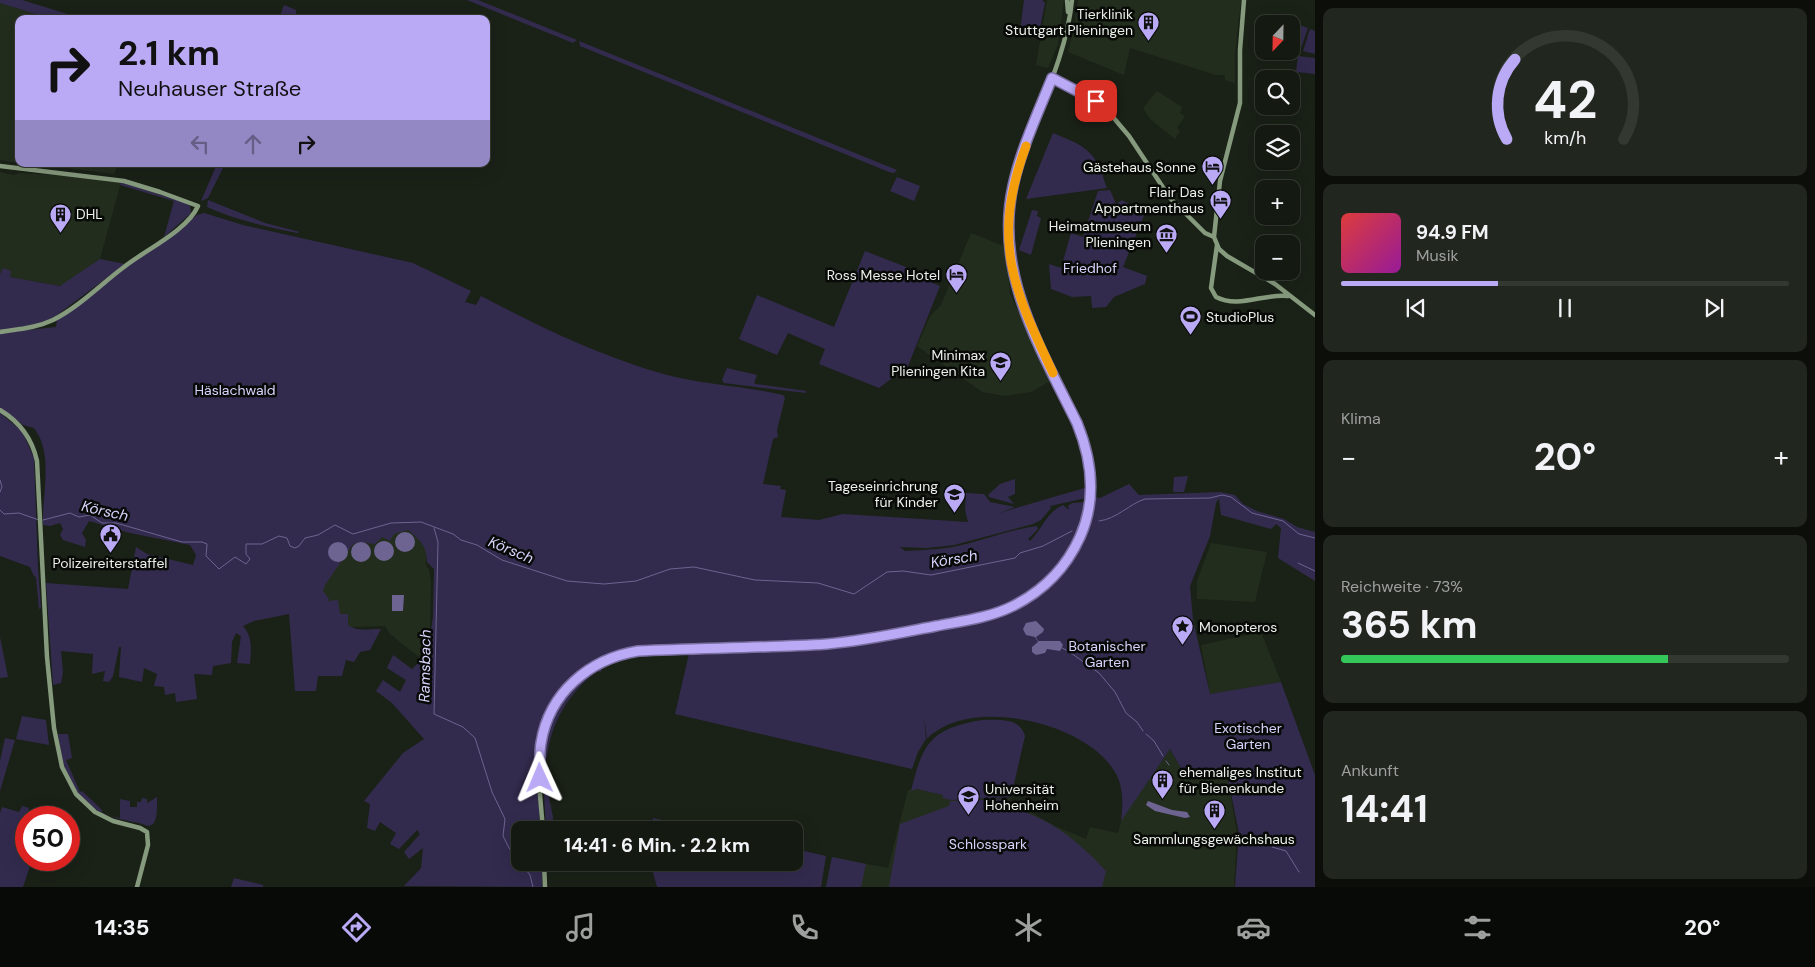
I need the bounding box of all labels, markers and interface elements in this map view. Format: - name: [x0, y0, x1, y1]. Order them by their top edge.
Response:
- place label: Tierklinik Stuttgart Plieningen: [1005, 5, 1133, 39]
- building icon: Tierklinik Stuttgart Plieningen: [1137, 10, 1161, 41]
- north arrow: [1255, 15, 1300, 60]
- map controls: [1255, 15, 1300, 280]
- text: 2.1 km: [118, 30, 220, 76]
- icon: right: [35, 35, 100, 100]
- text: 42: [1533, 66, 1597, 134]
- button: search: [1255, 70, 1300, 115]
- text: Neuhauser Straße: [118, 74, 301, 103]
- pin: [1075, 80, 1117, 122]
- icon: arrive: [1082, 87, 1110, 115]
- button: layers: [1255, 125, 1300, 170]
- text: km/h: [1544, 126, 1586, 150]
- icon: left: [186, 130, 214, 158]
- icon: ahead: [239, 130, 267, 158]
- icon: right: [292, 130, 320, 158]
- hotel icon: Gästehaus Sonne: [1200, 155, 1224, 186]
- place label: Gästehaus Sonne: [1083, 158, 1196, 176]
- button: +: [1255, 180, 1300, 225]
- place label: Flair Das Appartmenthaus: [1094, 183, 1204, 217]
- hotel icon: Flair Das Appartmenthaus: [1208, 188, 1232, 219]
- building icon: DHL: [48, 202, 72, 233]
- place label: DHL: [76, 205, 103, 223]
- place label: Heimatmuseum Plieningen: [1049, 217, 1151, 251]
- text: 94.9 FM: [1416, 220, 1489, 245]
- museum icon: Heimatmuseum Plieningen: [1155, 222, 1179, 253]
- button: −: [1255, 235, 1300, 280]
- text: Musik: [1416, 245, 1459, 266]
- park label: Friedhof: [1063, 259, 1117, 277]
- hotel icon: Ross Messe Hotel: [944, 263, 968, 294]
- place label: Ross Messe Hotel: [827, 266, 940, 284]
- icon: previous: [1402, 294, 1430, 322]
- icon: pause: [1551, 294, 1579, 322]
- icon: next: [1700, 294, 1728, 322]
- sports icon: StudioPlus: [1178, 305, 1202, 336]
- place label: StudioPlus: [1206, 308, 1274, 326]
- place label: Minimax Plieningen Kita: [891, 346, 985, 380]
- school or university icon: Minimax Plieningen Kita: [989, 351, 1013, 382]
- park label: Häslachwald: [195, 381, 275, 399]
- text: Klima: [1341, 408, 1381, 429]
- text: 20°: [1534, 432, 1596, 482]
- text: −: [1341, 439, 1356, 476]
- text: +: [1774, 439, 1789, 476]
- place label: Tageseinrichrung für Kinder: [828, 477, 938, 511]
- school or university icon: Tageseinrichrung für Kinder: [942, 482, 966, 513]
- water label: Körsch: [80, 496, 131, 526]
- public building icon: Polizeireiterstaffel: [98, 523, 122, 554]
- water label: Körsch: [485, 532, 537, 569]
- water label: Körsch: [929, 545, 979, 573]
- place label: Polizeireiterstaffel: [52, 554, 168, 572]
- text: Reichweite · 73%: [1341, 576, 1463, 597]
- text: 365 km: [1341, 600, 1478, 650]
- place icon: Monopteros: [1171, 615, 1195, 646]
- place label: Monopteros: [1199, 618, 1277, 636]
- water label: Ramsbach: [414, 629, 436, 703]
- park label: Botanischer Garten: [1068, 637, 1146, 671]
- park label: Exotischer Garten: [1214, 719, 1282, 753]
- position arrow: [513, 751, 565, 803]
- text: Ankunft: [1341, 760, 1399, 781]
- place label: ehemaliges Institut für Bienenkunde: [1179, 763, 1302, 797]
- building icon: ehemaliges Institut für Bienenkunde: [1151, 768, 1175, 799]
- place label: Universität Hohenheim: [985, 780, 1059, 814]
- text: 14:41: [1341, 784, 1428, 834]
- school or university icon: Universität Hohenheim: [957, 785, 981, 816]
- building icon: Sammlungsgewächshaus: [1202, 799, 1226, 830]
- speed limit sign: 50: [15, 806, 80, 871]
- place label: Sammlungsgewächshaus: [1133, 830, 1295, 848]
- text: 14:41 · 6 Min. · 2.2 km: [564, 833, 750, 858]
- park label: Schlosspark: [949, 835, 1027, 853]
- icon: directions: [339, 910, 374, 945]
- icon: music: [563, 910, 598, 945]
- icon: phone: [787, 910, 822, 945]
- icon: climate: [1011, 910, 1046, 945]
- icon: car: [1236, 910, 1271, 945]
- icon: filters: [1460, 910, 1495, 945]
- text: 14:35: [95, 913, 149, 942]
- text: 20°: [1684, 913, 1720, 942]

